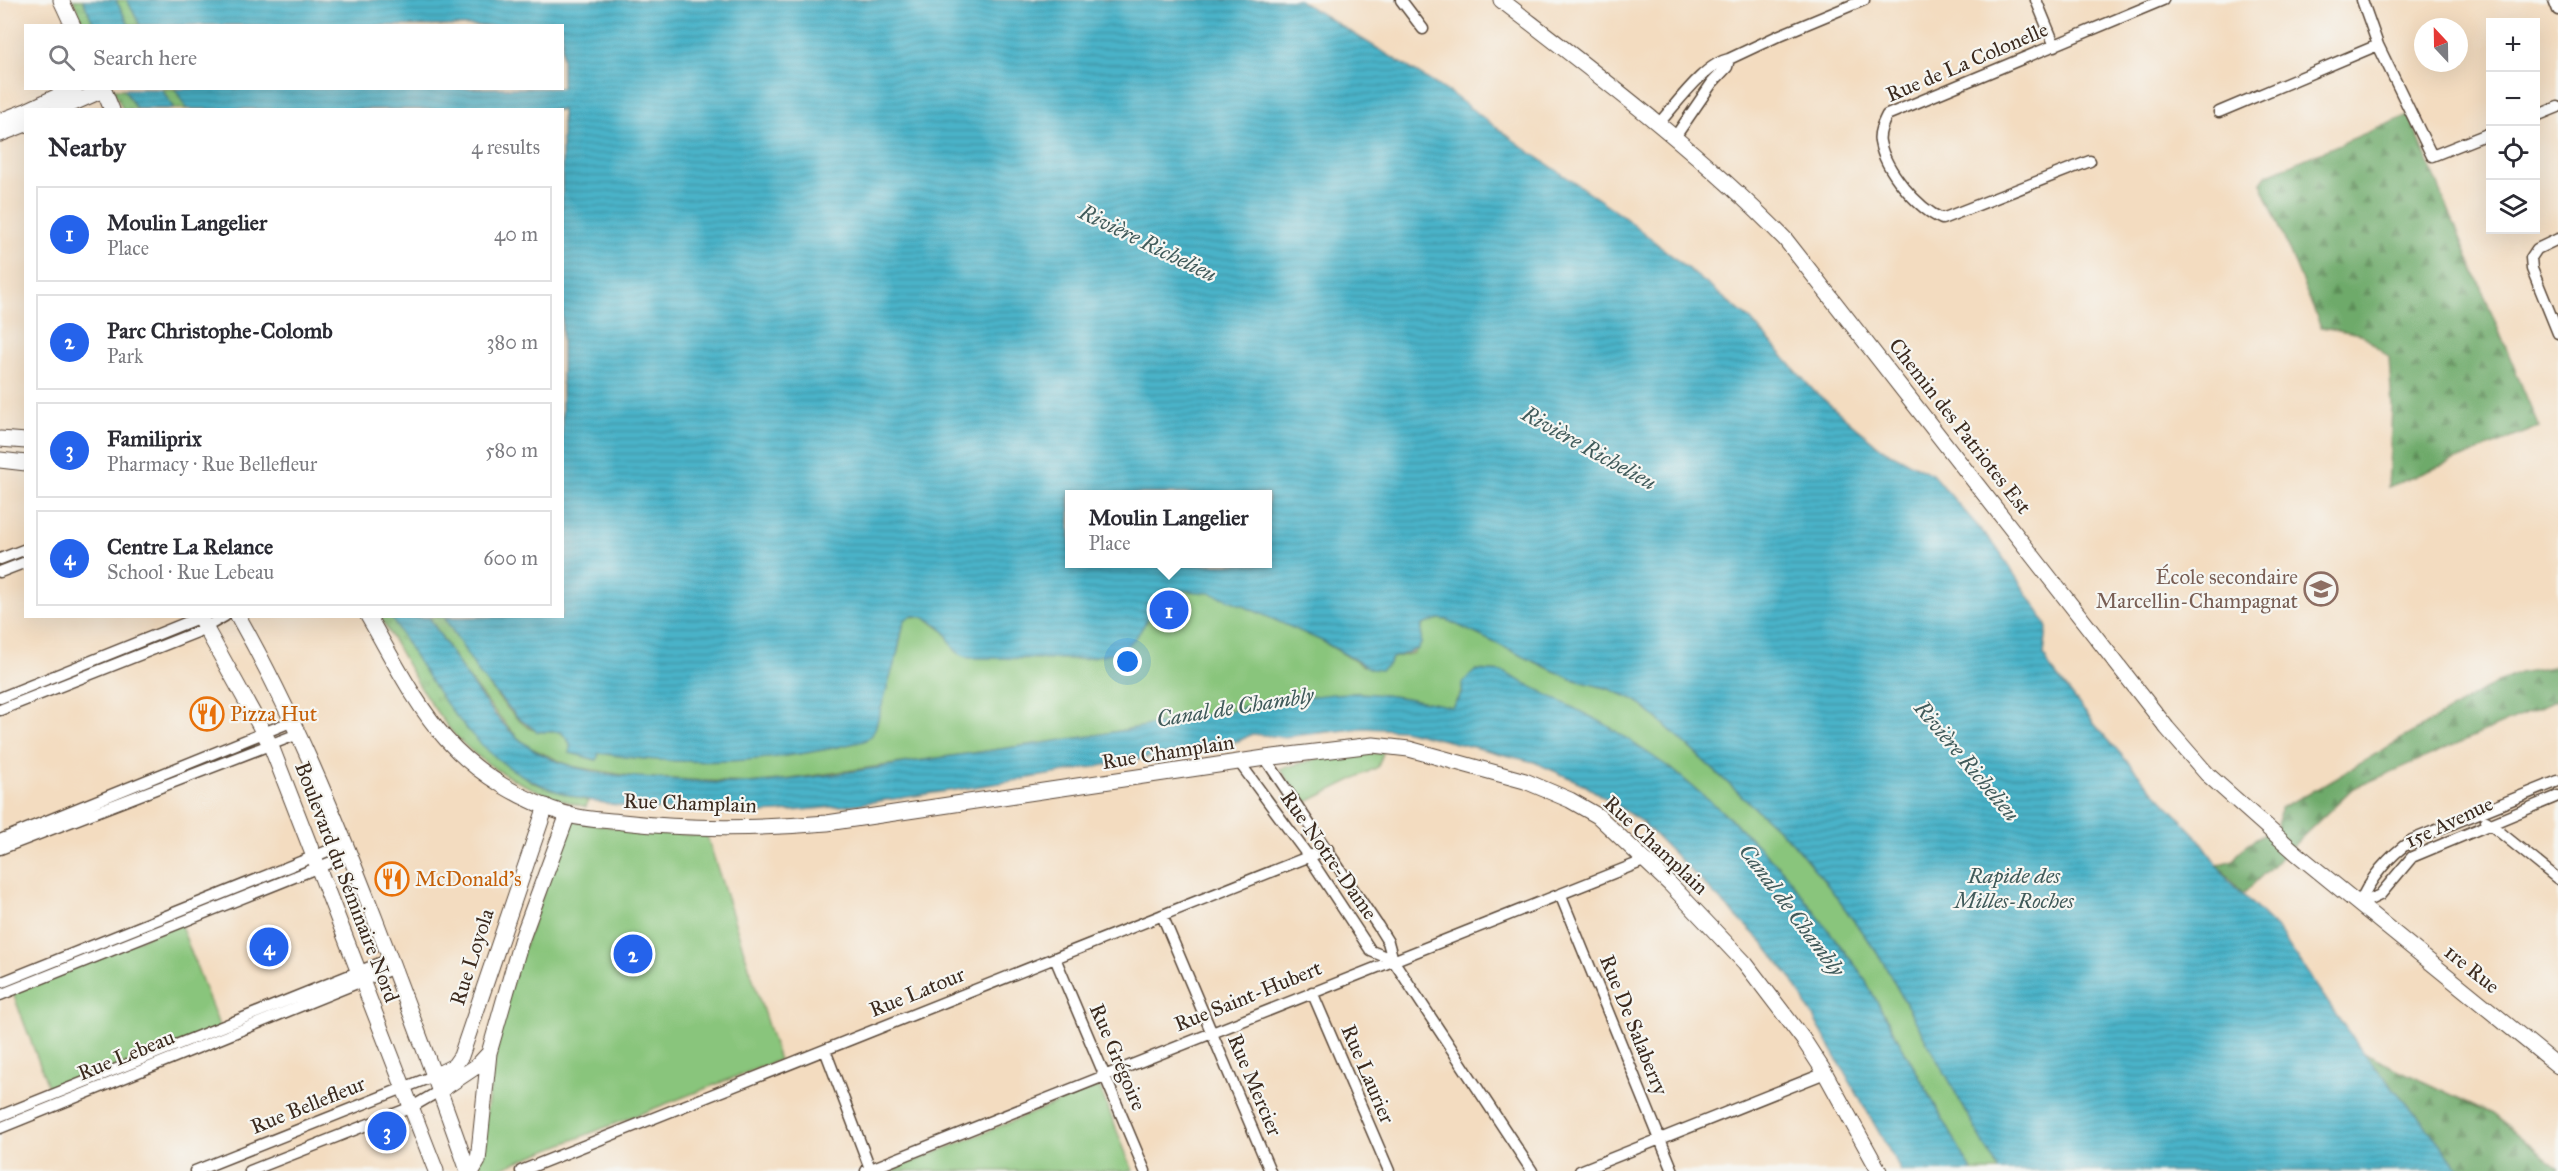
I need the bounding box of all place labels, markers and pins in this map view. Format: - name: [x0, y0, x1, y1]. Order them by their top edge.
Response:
- place label: École secondaire Marcellin-Champagnat: [2096, 563, 2299, 614]
- school or university icon: École secondaire Marcellin-Champagnat: [2303, 571, 2339, 607]
- pin: 1: [1150, 588, 1188, 632]
- restaurant icon: Pizza Hut: [189, 696, 225, 732]
- place label: Pizza Hut: [230, 701, 318, 727]
- restaurant icon: McDonald's: [374, 861, 410, 897]
- place label: McDonald's: [415, 866, 522, 892]
- pin: 4: [250, 924, 288, 970]
- pin: 2: [614, 932, 652, 976]
- pin: 3: [368, 1108, 406, 1154]

